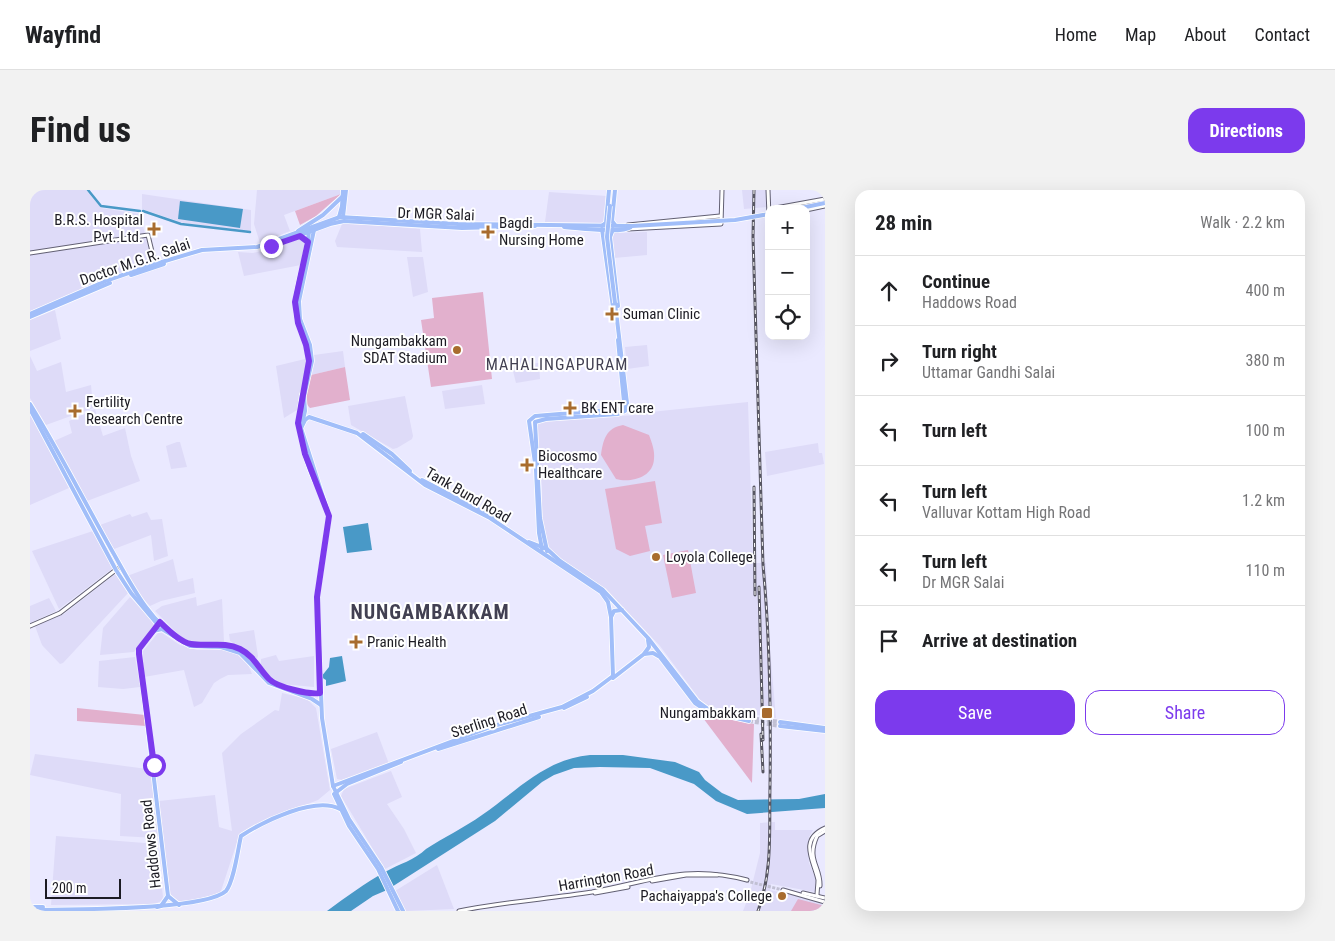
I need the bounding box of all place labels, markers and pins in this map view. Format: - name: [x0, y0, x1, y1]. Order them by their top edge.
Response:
- place label: B.R.S. Hospital Pvt. Ltd.: [54, 211, 143, 246]
- place label: Bagdi Nursing Home: [499, 214, 584, 249]
- marker: B.R.S. Hospital Pvt. Ltd.: [147, 222, 161, 236]
- marker: Bagdi Nursing Home: [481, 225, 495, 239]
- place label: Suman Clinic: [623, 305, 700, 323]
- marker: Suman Clinic: [605, 307, 619, 321]
- place label: Nungambakkam SDAT Stadium: [351, 332, 447, 367]
- marker: Nungambakkam SDAT Stadium: [451, 344, 463, 356]
- place label: Fertility Research Centre: [86, 393, 183, 428]
- place label: BK ENT care: [581, 399, 654, 417]
- marker: BK ENT care: [563, 401, 577, 415]
- marker: Fertility Research Centre: [68, 404, 82, 418]
- place label: Biocosmo Healthcare: [538, 447, 602, 482]
- marker: Biocosmo Healthcare: [520, 458, 534, 472]
- place label: Loyola College: [666, 548, 753, 566]
- marker: Loyola College: [650, 551, 662, 563]
- place label: Pranic Health: [367, 633, 447, 651]
- marker: Pranic Health: [349, 635, 363, 649]
- place label: Nungambakkam: [660, 704, 756, 722]
- marker: Nungambakkam: [760, 706, 774, 720]
- place label: Pachaiyappa's College: [640, 887, 772, 905]
- marker: Pachaiyappa's College: [776, 890, 788, 902]

